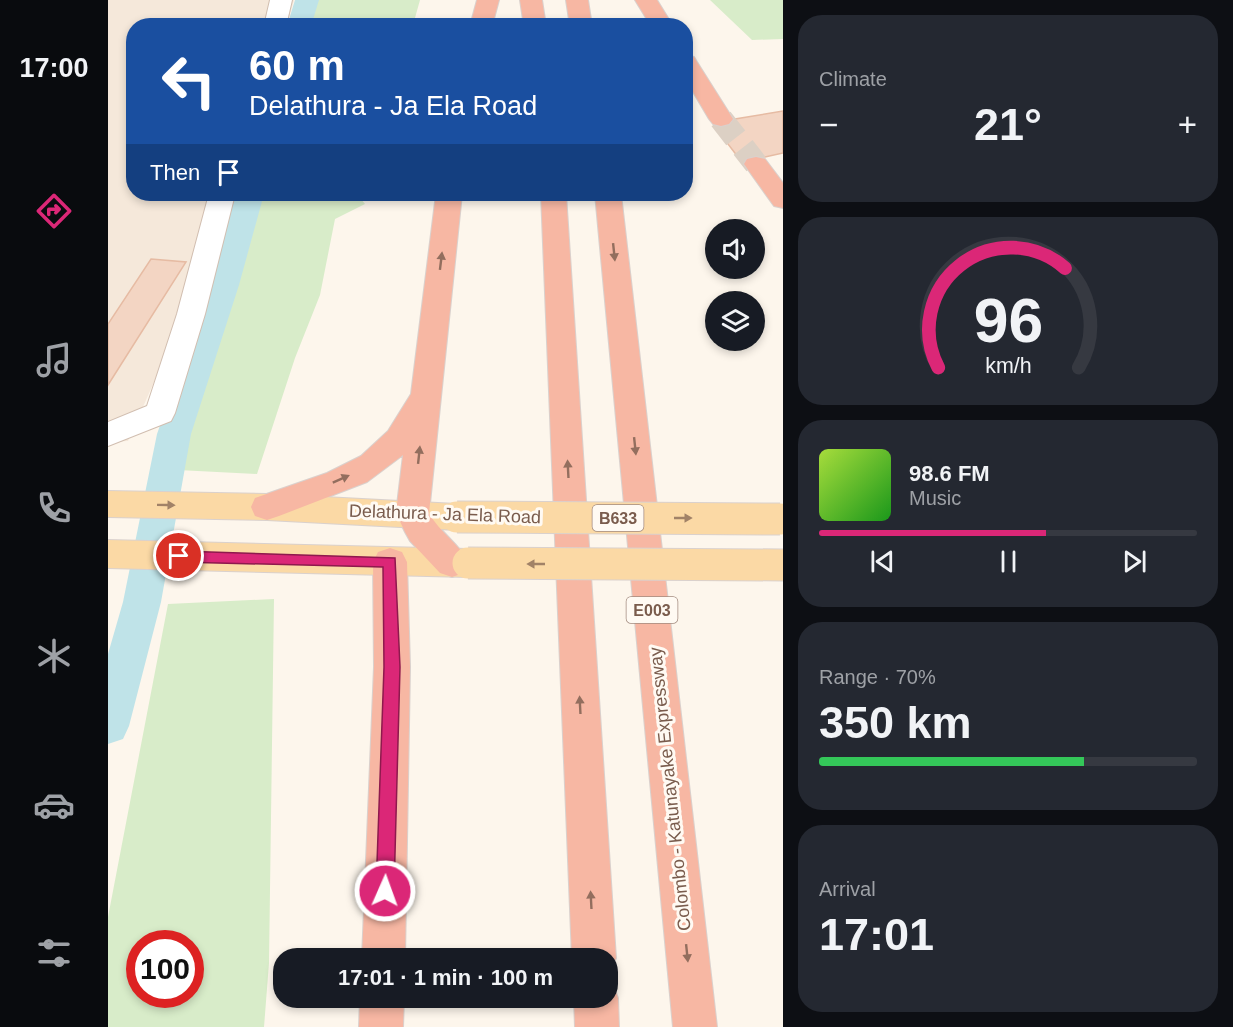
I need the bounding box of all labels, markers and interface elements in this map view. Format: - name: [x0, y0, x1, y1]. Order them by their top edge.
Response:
- icon: left: [150, 42, 228, 120]
- text: 60 m: [249, 42, 345, 89]
- text: 17:00: [19, 53, 89, 83]
- text: Climate: [819, 68, 887, 90]
- text: Delathura - Ja Ela Road: [249, 91, 537, 121]
- text: 21°: [974, 99, 1042, 150]
- text: −: [819, 106, 838, 143]
- text: +: [1178, 106, 1197, 143]
- icon: arrive: [212, 156, 245, 189]
- text: Then: [150, 160, 200, 185]
- icon: directions: [33, 190, 75, 232]
- map controls: [705, 219, 765, 351]
- button: sound: [705, 219, 765, 279]
- one-way arrow: [609, 242, 619, 261]
- one-way arrow: [436, 251, 446, 270]
- text: 96: [973, 286, 1043, 355]
- button: layers: [705, 291, 765, 351]
- icon: music: [33, 339, 75, 381]
- text: km/h: [985, 355, 1031, 379]
- one-way arrow: [630, 436, 639, 455]
- one-way arrow: [414, 445, 424, 464]
- one-way arrow: [563, 459, 572, 478]
- text: 98.6 FM: [909, 461, 990, 486]
- one-way arrow: [332, 474, 350, 483]
- icon: phone: [33, 487, 75, 529]
- text: Music: [909, 487, 961, 509]
- one-way arrow: [157, 500, 176, 510]
- street label: Delathura - Ja Ela Road: [349, 501, 541, 527]
- road number: B633: [592, 505, 644, 531]
- one-way arrow: [674, 513, 693, 523]
- pin: [153, 530, 204, 581]
- icon: arrive: [162, 539, 195, 572]
- icon: previous: [866, 545, 899, 578]
- icon: pause: [992, 545, 1025, 578]
- icon: next: [1118, 545, 1151, 578]
- one-way arrow: [526, 559, 545, 569]
- road number: E003: [626, 597, 678, 623]
- icon: climate: [33, 635, 75, 677]
- street label: Colombo - Katunayake Expressway: [645, 646, 695, 932]
- text: Range · 70%: [819, 666, 936, 688]
- one-way arrow: [576, 696, 585, 715]
- text: 350 km: [819, 697, 972, 748]
- icon: car: [33, 784, 75, 826]
- position arrow: [353, 859, 417, 923]
- text: Arrival: [819, 878, 876, 900]
- one-way arrow: [586, 891, 595, 910]
- text: 17:01: [819, 909, 934, 960]
- speed limit sign: 100: [126, 930, 204, 1008]
- icon: filters: [33, 932, 75, 974]
- one-way arrow: [682, 943, 692, 962]
- text: 17:01 · 1 min · 100 m: [338, 965, 553, 990]

